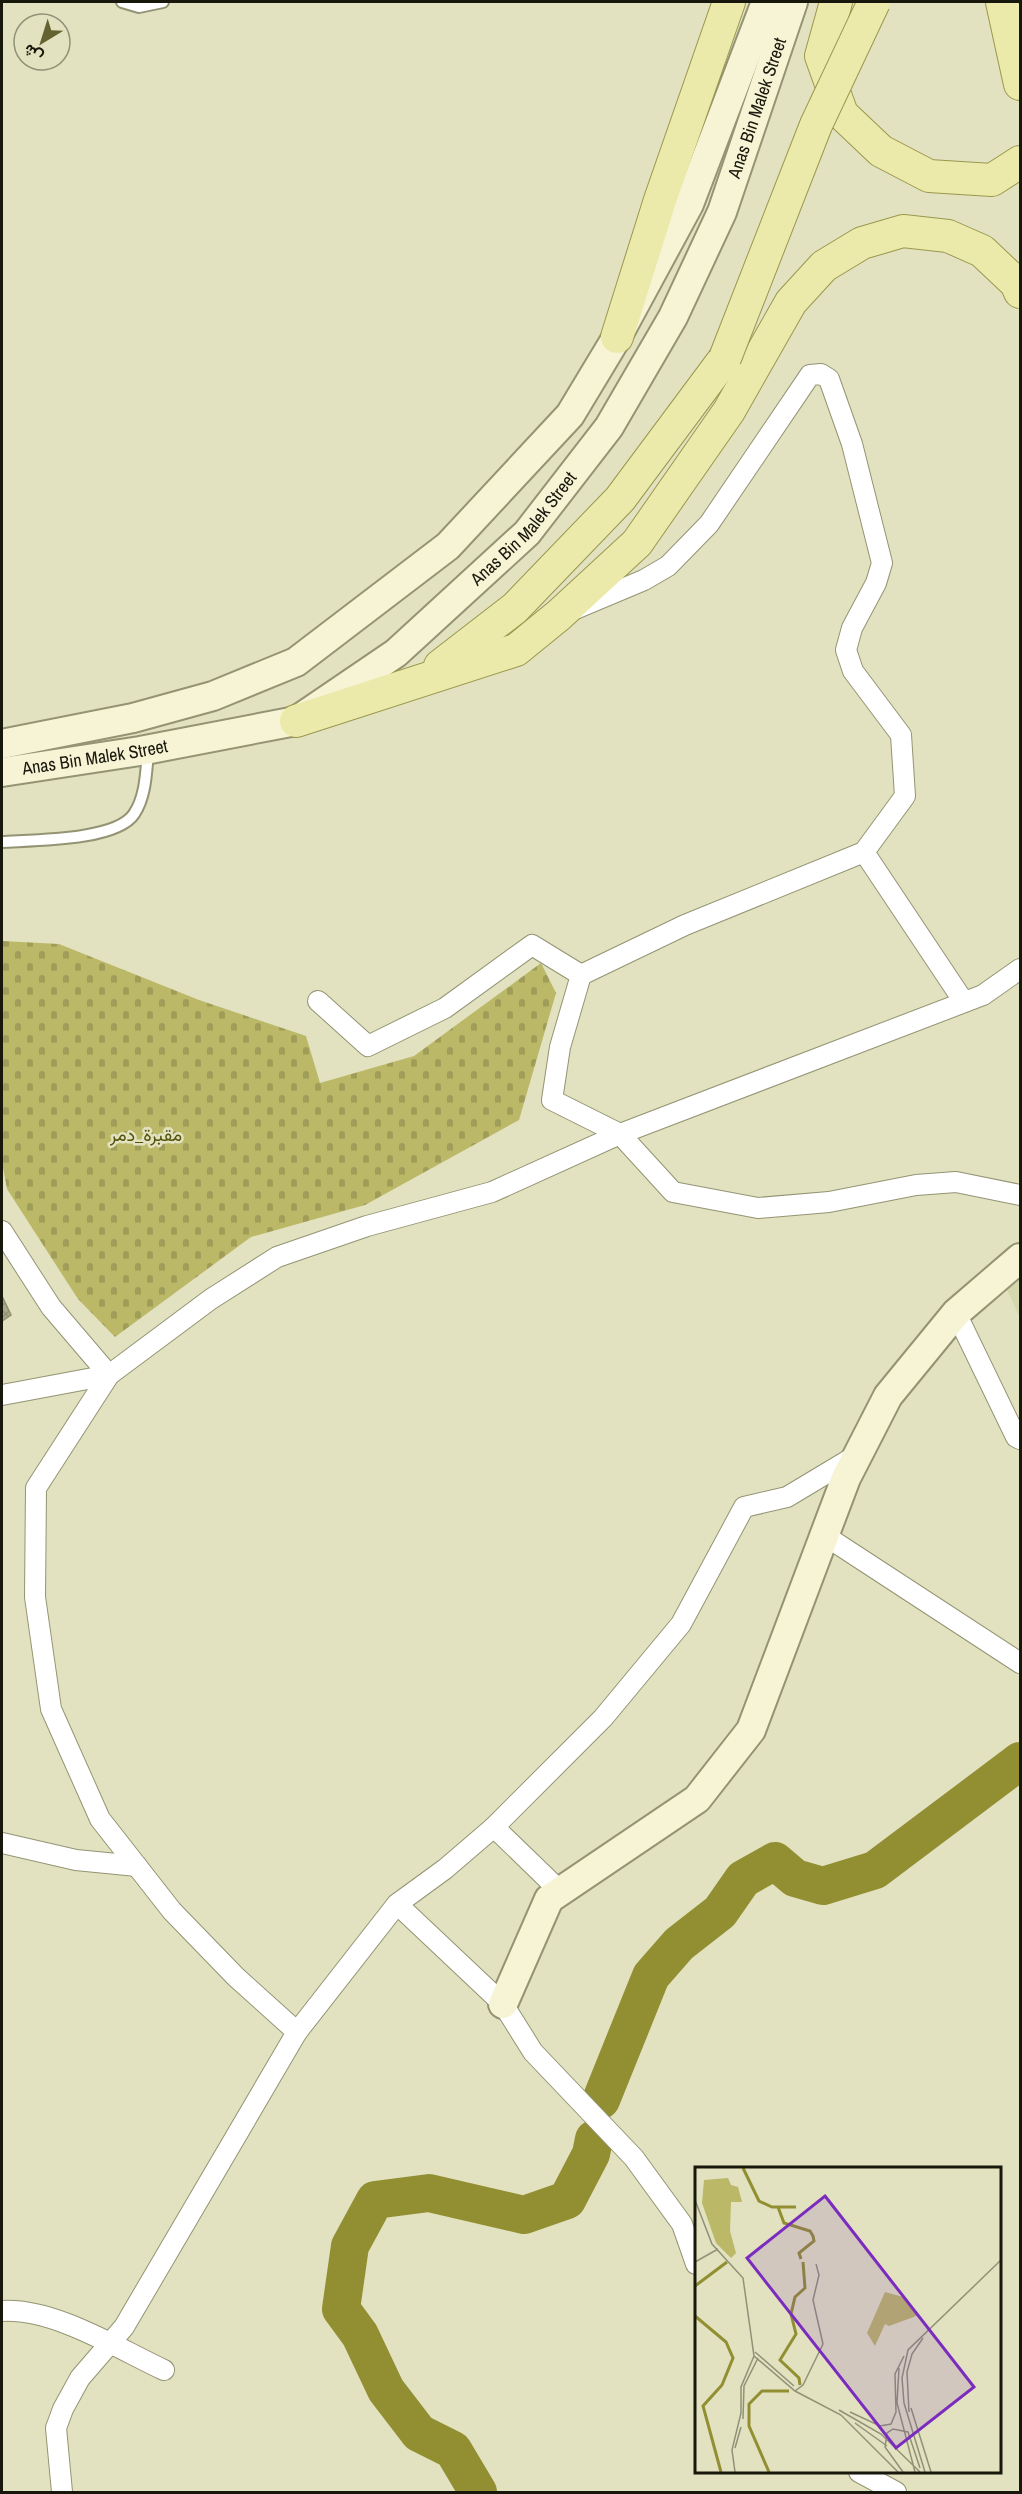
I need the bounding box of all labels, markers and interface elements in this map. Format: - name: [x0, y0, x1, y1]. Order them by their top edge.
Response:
- north arrow: [12, 12, 72, 72]
- street label: Anas Bin Malek Street: [721, 34, 792, 182]
- text: ش: [18, 39, 47, 68]
- street label: Anas Bin Malek Street: [464, 466, 582, 592]
- street label: Anas Bin Malek Street: [19, 733, 170, 781]
- park label: مقبرة_دمر: [109, 1122, 182, 1147]
- inset map: [695, 2167, 1001, 2473]

